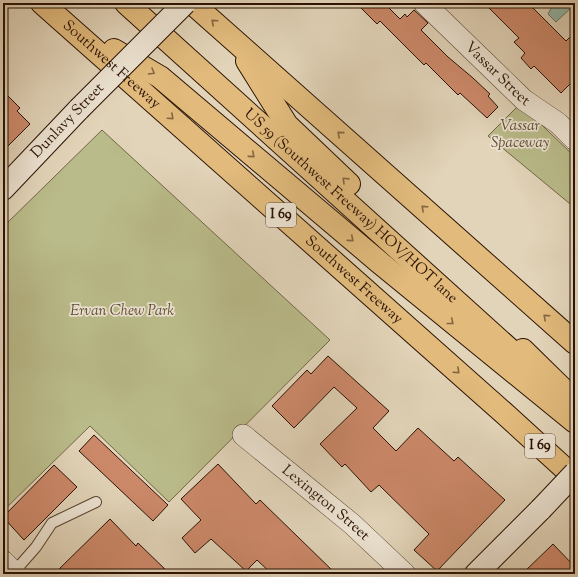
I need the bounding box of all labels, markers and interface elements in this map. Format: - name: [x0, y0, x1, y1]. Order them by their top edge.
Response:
- street label: Southwest Freeway: [58, 16, 165, 114]
- one-way arrow: [211, 20, 219, 27]
- street label: Vassar Street: [460, 37, 534, 111]
- one-way arrow: [148, 68, 155, 75]
- street label: Dunlavy Street: [27, 79, 109, 163]
- street label: US 59 (Southwest Freeway) HOV/HOT lane: [240, 105, 462, 307]
- one-way arrow: [166, 113, 173, 120]
- park label: Vassar Spaceway: [491, 116, 549, 154]
- one-way arrow: [337, 131, 345, 138]
- one-way arrow: [247, 150, 255, 157]
- one-way arrow: [342, 177, 350, 185]
- road number: I 69: [266, 203, 296, 227]
- one-way arrow: [421, 205, 429, 212]
- street label: Southwest Freeway: [302, 232, 406, 328]
- one-way arrow: [346, 234, 354, 241]
- park label: Ervan Chew Park: [70, 301, 174, 322]
- one-way arrow: [543, 314, 551, 321]
- one-way arrow: [447, 317, 454, 324]
- one-way arrow: [452, 366, 459, 373]
- road number: I 69: [525, 434, 555, 458]
- street label: Lexington Street: [277, 460, 374, 546]

